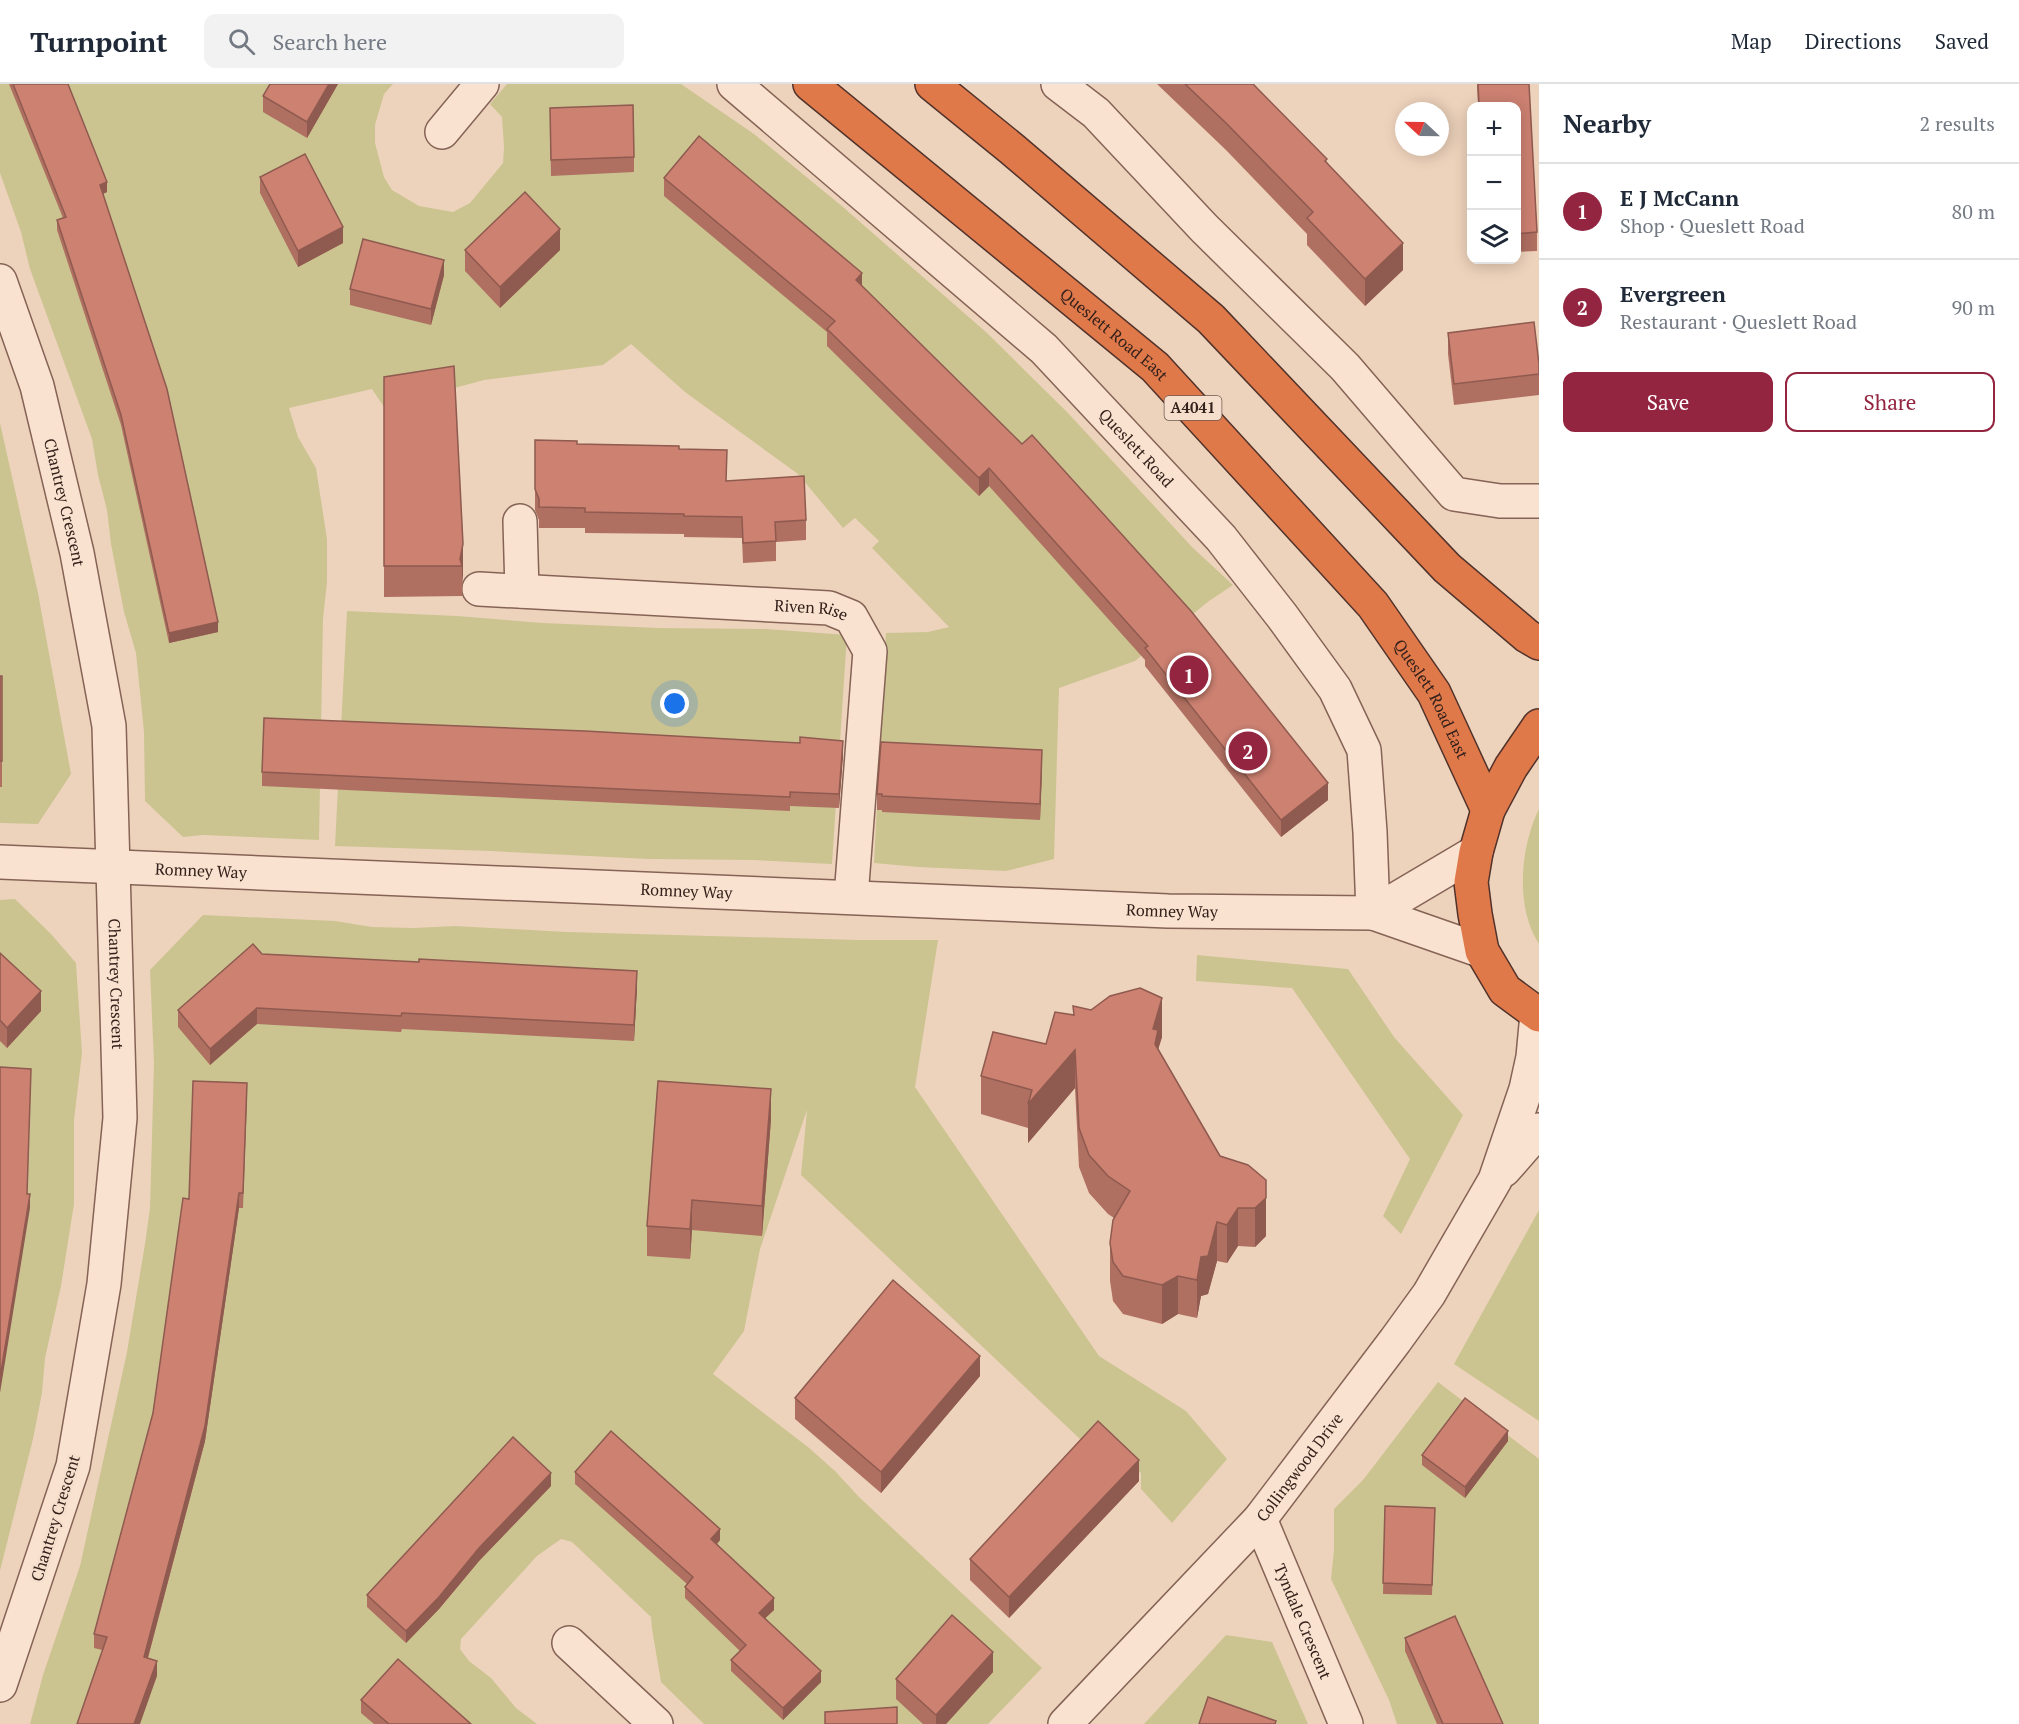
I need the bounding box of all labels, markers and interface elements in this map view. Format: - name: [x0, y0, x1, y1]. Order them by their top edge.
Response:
- search box: [204, 14, 624, 68]
- text: Turnpoint: [30, 23, 168, 60]
- icon: search: [225, 25, 258, 58]
- text: Search here: [273, 27, 387, 56]
- text: Map: [1731, 27, 1772, 55]
- text: Directions: [1805, 27, 1902, 55]
- text: Saved: [1935, 27, 1989, 55]
- north arrow: [1395, 102, 1449, 156]
- map controls: [1467, 102, 1521, 264]
- button: +: [1467, 102, 1521, 156]
- text: Nearby: [1563, 106, 1651, 140]
- text: 2 results: [1920, 110, 1995, 137]
- button: −: [1467, 156, 1521, 210]
- text: E J McCann: [1620, 183, 1739, 212]
- text: 1: [1577, 198, 1588, 225]
- text: 80 m: [1952, 198, 1995, 225]
- button: layers: [1467, 210, 1521, 264]
- text: Shop · Queslett Road: [1620, 212, 1805, 239]
- text: Evergreen: [1620, 279, 1726, 308]
- street label: Queslett Road East: [1056, 283, 1173, 386]
- text: 2: [1577, 294, 1588, 321]
- text: 90 m: [1952, 294, 1995, 321]
- text: Restaurant · Queslett Road: [1620, 308, 1857, 335]
- button: Save: [1563, 372, 1773, 432]
- button: Share: [1785, 372, 1995, 432]
- road number: A4041: [1164, 396, 1222, 420]
- street label: Queslett Road: [1094, 403, 1179, 492]
- street label: Chantrey Crescent: [39, 436, 90, 568]
- street label: Riven Rise: [774, 594, 851, 626]
- street label: Queslett Road East: [1389, 635, 1474, 762]
- pin: 1: [1170, 652, 1208, 698]
- your location: [660, 689, 689, 718]
- pin: 2: [1228, 728, 1268, 774]
- street label: Romney Way: [154, 858, 248, 883]
- street label: Romney Way: [640, 878, 734, 904]
- street label: Romney Way: [1126, 898, 1219, 922]
- street label: Chantrey Crescent: [103, 918, 129, 1050]
- street label: Collingwood Drive: [1251, 1408, 1348, 1526]
- street label: Chantrey Crescent: [25, 1452, 85, 1584]
- street label: Tyndale Crescent: [1269, 1560, 1337, 1683]

